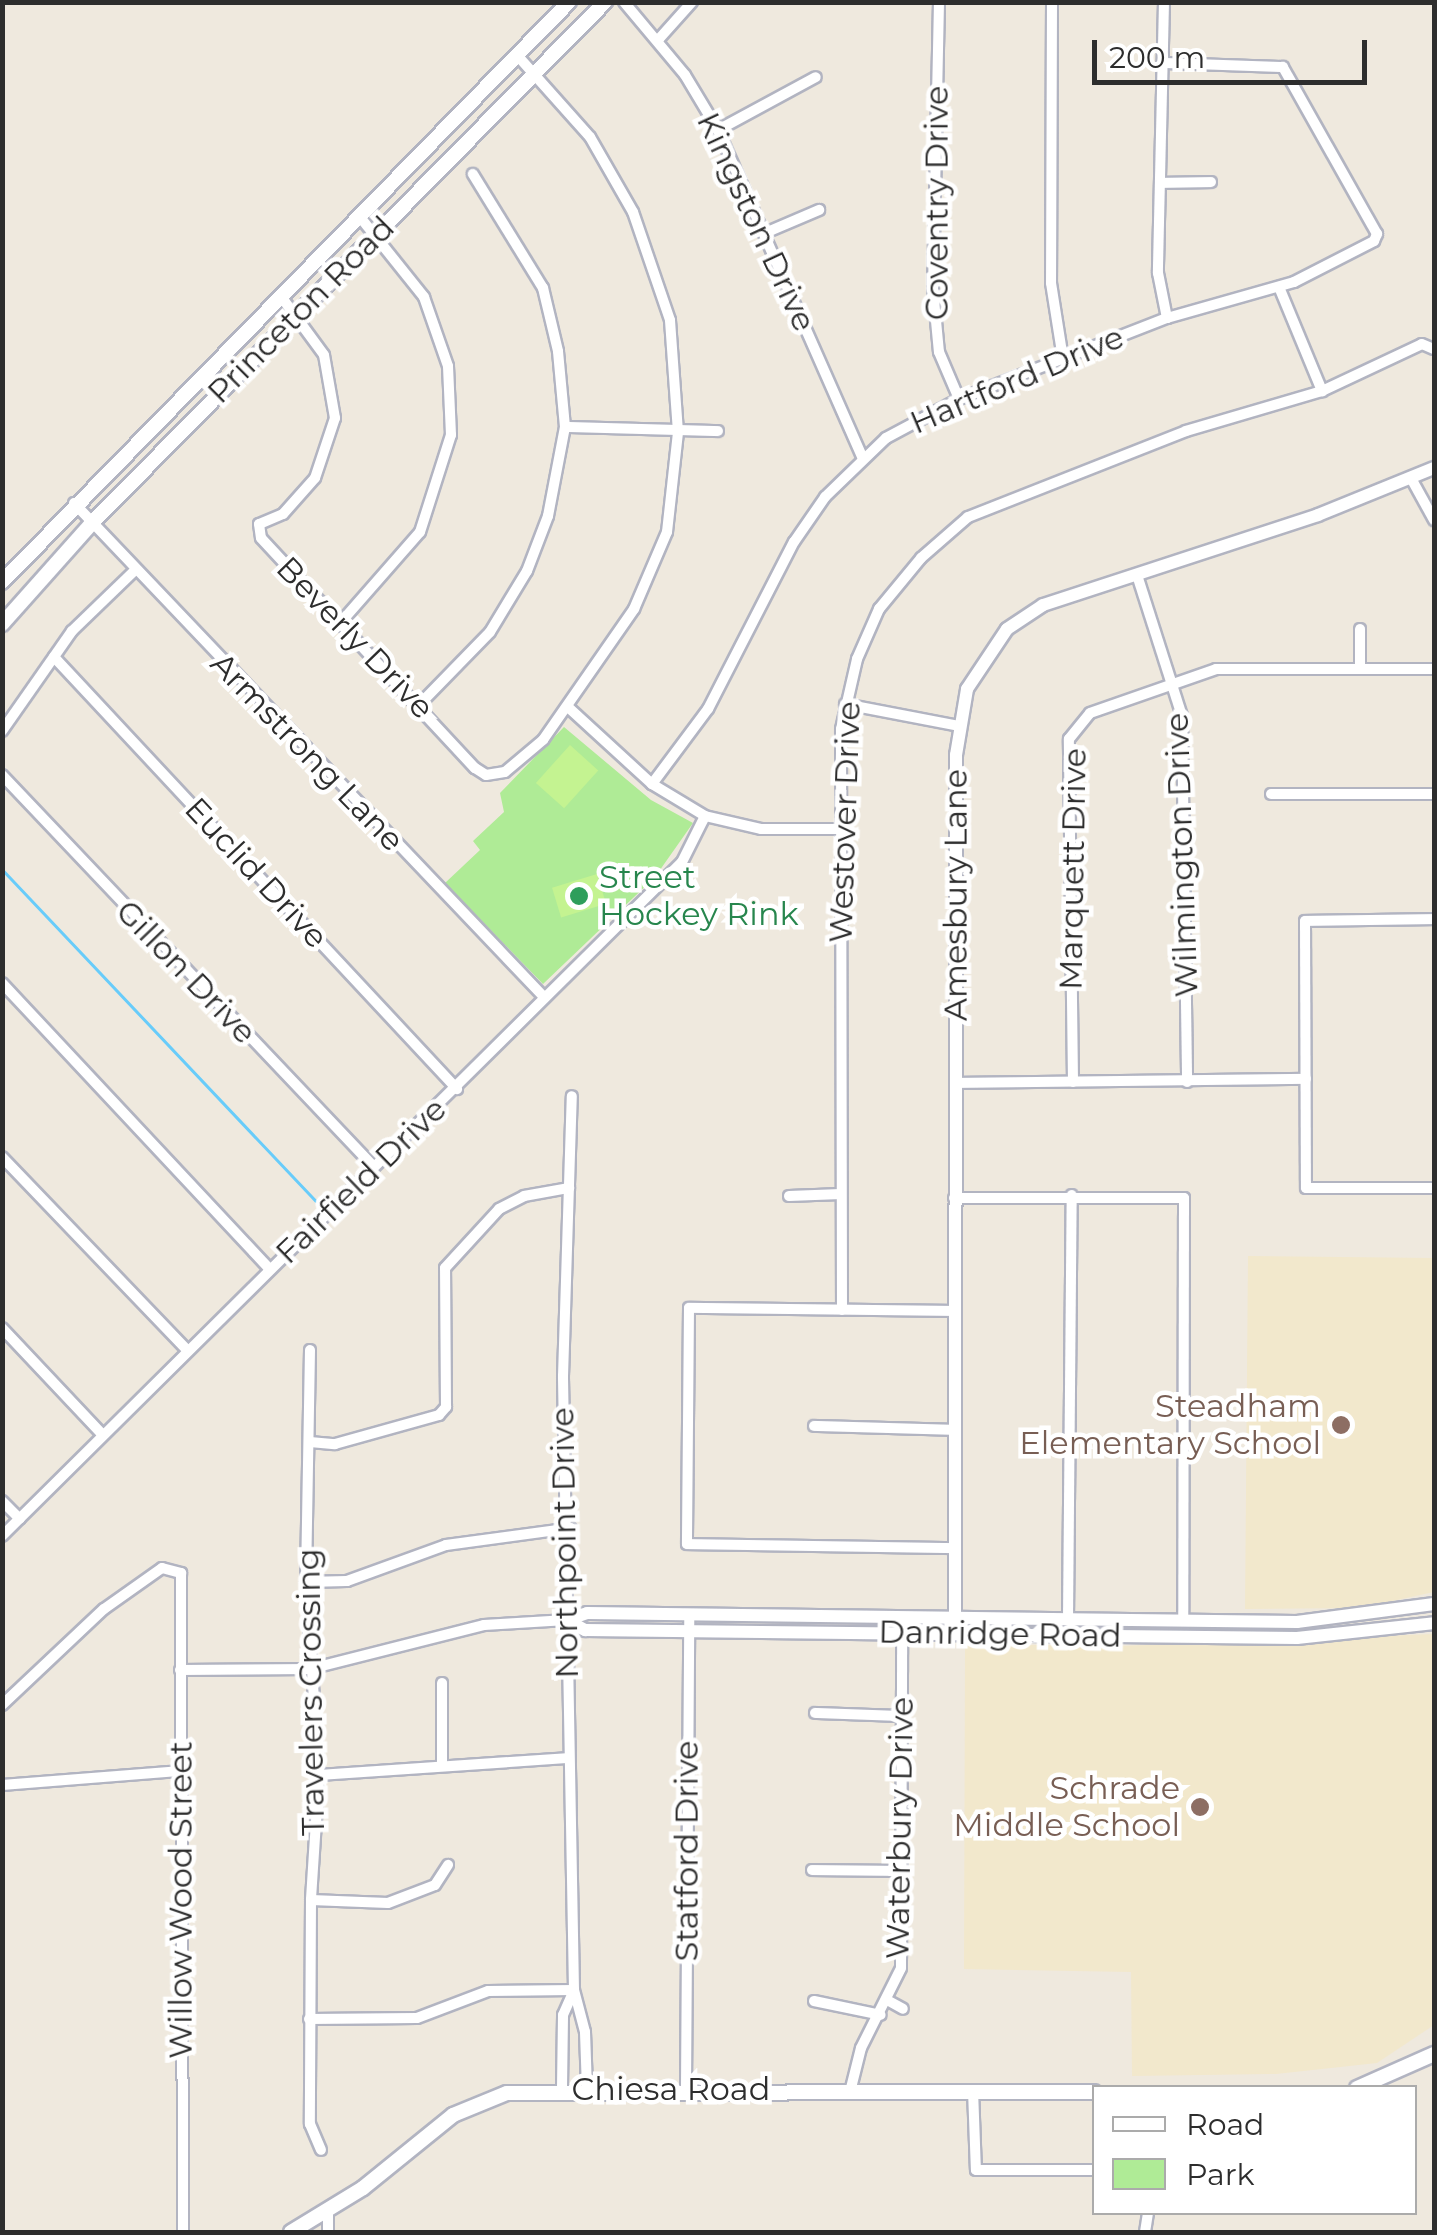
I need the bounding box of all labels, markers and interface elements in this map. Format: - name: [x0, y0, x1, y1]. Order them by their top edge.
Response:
- scale bar: [1097, 20, 1372, 82]
- text: 200 m: [1109, 39, 1205, 76]
- street label: Coventry Drive: [918, 86, 956, 320]
- street label: Kingston Drive: [689, 107, 823, 337]
- street label: Princeton Road: [200, 209, 402, 411]
- street label: Hartford Drive: [904, 318, 1130, 442]
- street label: Beverly Drive: [268, 549, 442, 727]
- street label: Armstrong Lane: [202, 645, 412, 859]
- street label: Westover Drive: [822, 700, 868, 944]
- street label: Wilmington Drive: [1158, 712, 1206, 998]
- street label: Marquett Drive: [1052, 748, 1094, 990]
- street label: Amesbury Lane: [937, 769, 975, 1021]
- street label: Euclid Drive: [177, 790, 335, 956]
- place label: Street Hockey Rink: [599, 859, 799, 934]
- marker: Street Hockey Rink: [568, 885, 590, 907]
- street label: Gillon Drive: [108, 892, 264, 1052]
- street label: Fairfield Drive: [268, 1090, 454, 1272]
- place label: Steadham Elementary School: [1019, 1388, 1321, 1463]
- street label: Northpoint Drive: [543, 1407, 587, 1679]
- marker: Steadham Elementary School: [1330, 1414, 1352, 1436]
- street label: Travelers Crossing: [289, 1548, 333, 1836]
- street label: Danridge Road: [878, 1613, 1122, 1655]
- street label: Waterbury Drive: [879, 1697, 921, 1959]
- street label: Willow Wood Street: [162, 1741, 200, 2059]
- street label: Statford Drive: [668, 1741, 706, 1961]
- place label: Schrade Middle School: [953, 1770, 1180, 1845]
- marker: Schrade Middle School: [1189, 1796, 1211, 1818]
- street label: Chiesa Road: [572, 2070, 770, 2108]
- legend: [1092, 2085, 1417, 2215]
- text: Road: [1186, 2106, 1264, 2143]
- text: Park: [1186, 2156, 1255, 2193]

